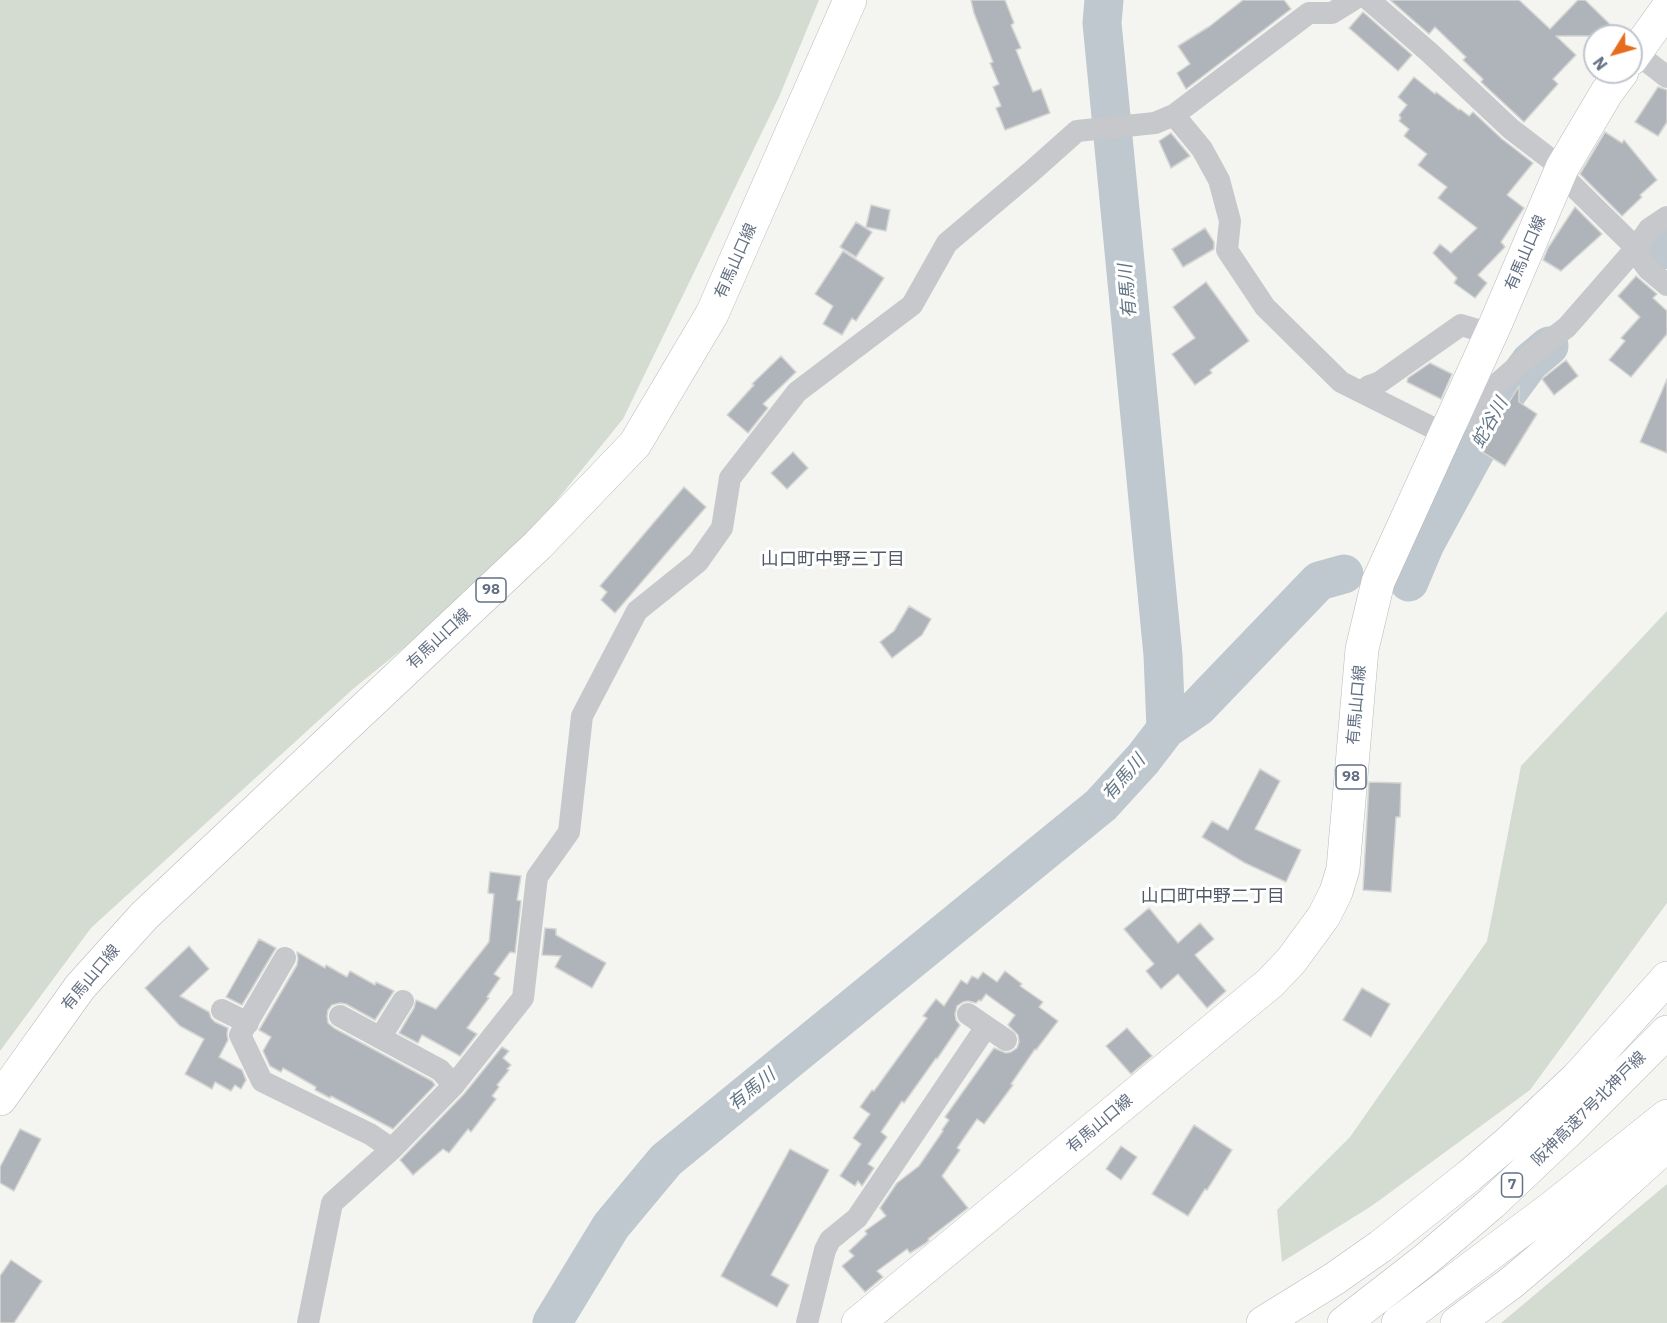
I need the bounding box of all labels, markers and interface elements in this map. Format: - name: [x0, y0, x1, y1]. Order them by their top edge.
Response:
- north arrow: [1583, 24, 1643, 84]
- text: N: [1589, 53, 1612, 74]
- street label: 有馬山口線: [1502, 212, 1550, 294]
- street label: 有馬山口線: [711, 221, 761, 301]
- water label: 有馬川: [1115, 263, 1141, 319]
- water label: 蛇谷川: [1467, 394, 1513, 452]
- district label: 山口町中野三丁目: [761, 549, 905, 571]
- road number: 98: [476, 578, 506, 602]
- street label: 有馬山口線: [403, 605, 475, 673]
- street label: 有馬山口線: [1344, 664, 1370, 746]
- water label: 有馬川: [1098, 751, 1150, 805]
- road number: 98: [1336, 765, 1366, 789]
- district label: 山口町中野二丁目: [1141, 886, 1285, 908]
- street label: 有馬山口線: [58, 941, 124, 1015]
- street label: 阪神高速7号北神戸線: [1528, 1048, 1650, 1170]
- water label: 有馬川: [724, 1065, 780, 1115]
- street label: 有馬山口線: [1063, 1091, 1137, 1157]
- road number: 7: [1502, 1173, 1522, 1197]

